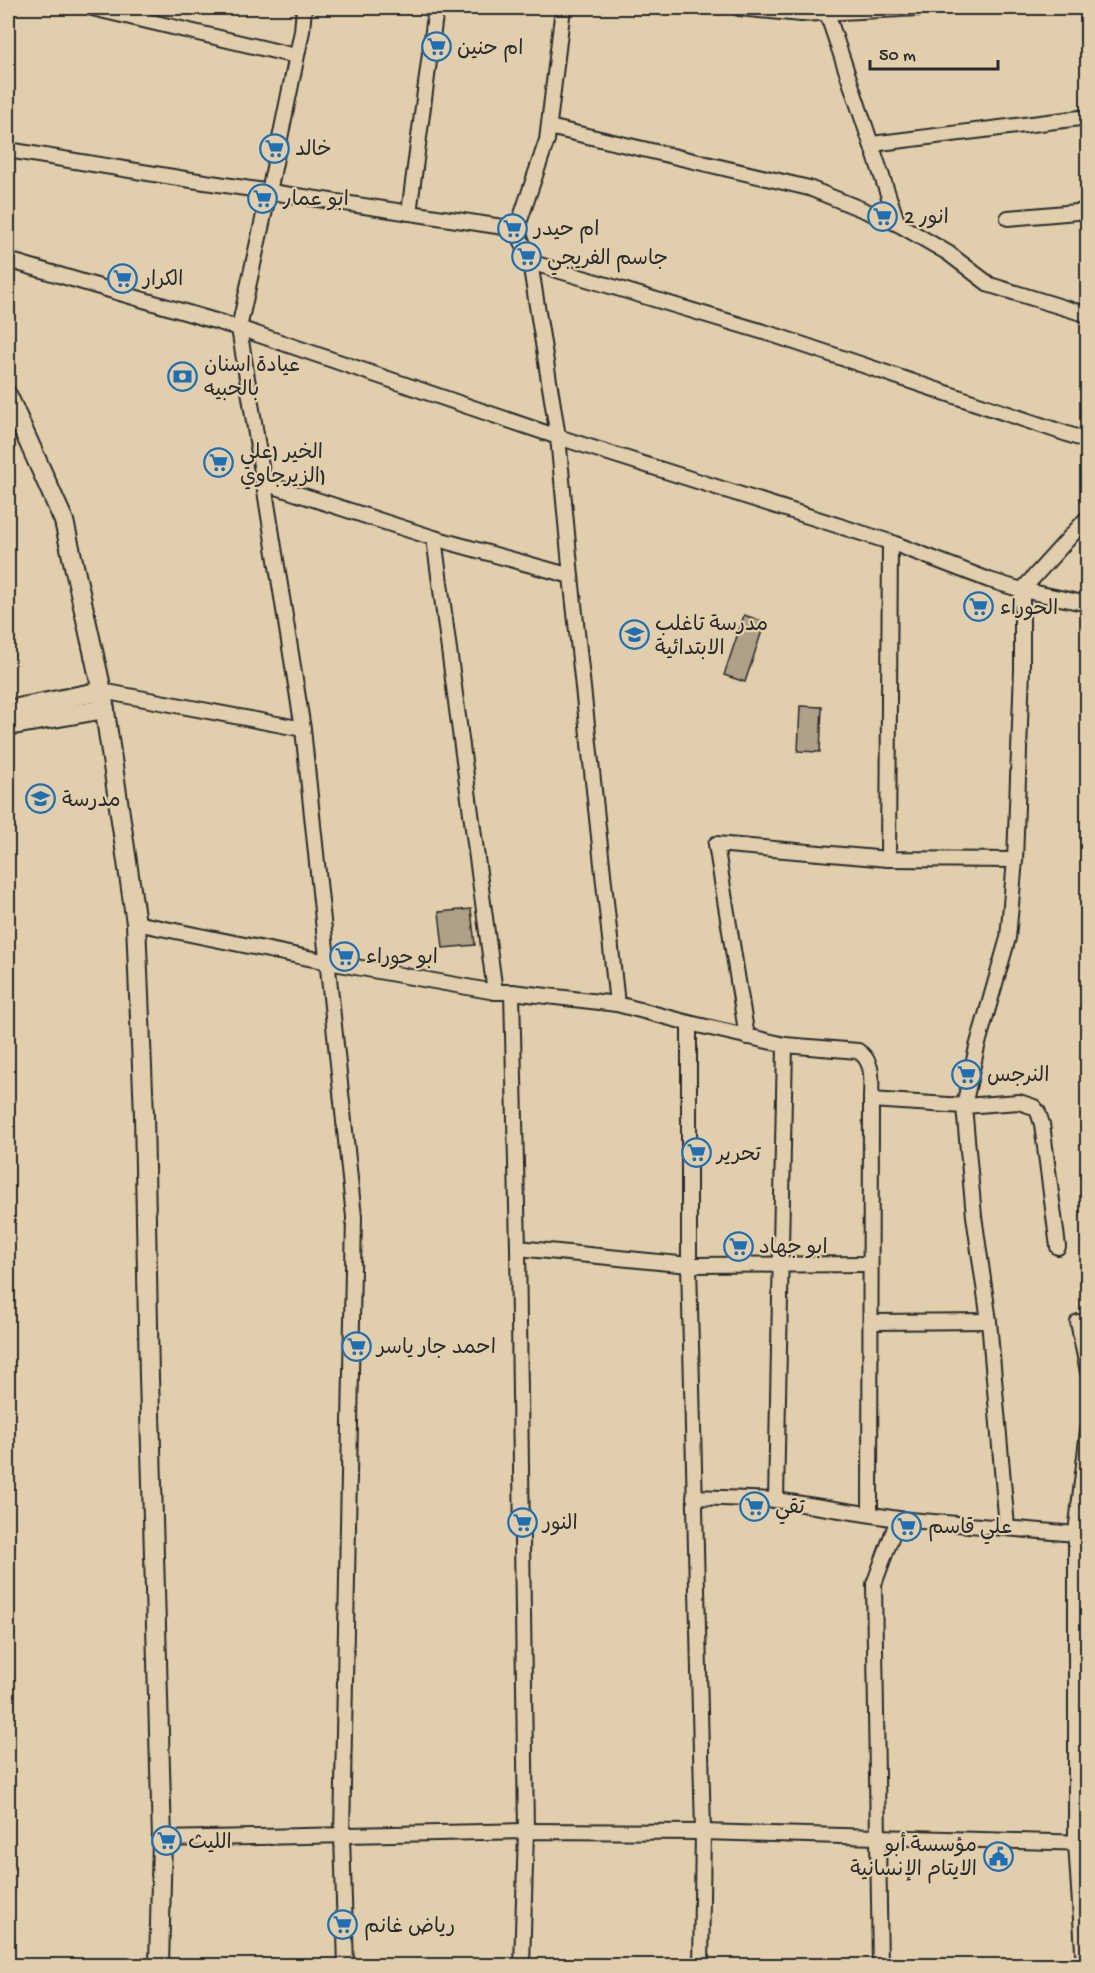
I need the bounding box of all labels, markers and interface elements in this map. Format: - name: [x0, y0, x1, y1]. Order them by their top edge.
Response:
- supermarket icon: ام حنين: [420, 31, 452, 63]
- scale bar: [870, 33, 998, 71]
- place label: ام حنين: [457, 38, 523, 63]
- text: 50 m: [879, 46, 916, 67]
- supermarket icon: خالد: [258, 132, 290, 164]
- place label: خالد: [295, 139, 332, 164]
- supermarket icon: ابو عمار: [246, 182, 278, 214]
- place label: ابو عمار: [282, 189, 349, 214]
- supermarket icon: انور 2: [867, 200, 899, 232]
- place label: انور 2: [904, 207, 949, 232]
- supermarket icon: ام حيدر: [497, 212, 529, 244]
- place label: ام حيدر: [532, 219, 600, 244]
- supermarket icon: جاسم الفريجي: [510, 241, 542, 273]
- place label: جاسم الفريجي: [547, 248, 668, 276]
- supermarket icon: الكرار: [106, 262, 138, 294]
- place label: الكرار: [141, 269, 183, 294]
- place label: عيادة اسنان بالحبيه: [204, 355, 300, 404]
- bank icon: عيادة اسنان بالحبيه: [167, 360, 199, 392]
- place label: الخير (علي الزيرجاوي): [240, 442, 326, 491]
- supermarket icon: الخير (علي الزيرجاوي): [203, 447, 235, 479]
- supermarket icon: الحوراء: [963, 591, 995, 623]
- place label: الحوراء: [1000, 598, 1058, 623]
- place label: مدرسة تاغلب الابتدائية: [655, 614, 768, 663]
- school or university icon: مدرسة تاغلب الابتدائية: [618, 619, 650, 651]
- school or university icon: مدرسة: [25, 783, 57, 815]
- place label: مدرسة: [62, 790, 121, 815]
- supermarket icon: ابو حوراء: [329, 940, 361, 972]
- place label: ابو حوراء: [366, 947, 438, 972]
- supermarket icon: النرجس: [950, 1058, 982, 1090]
- place label: النرجس: [987, 1065, 1049, 1090]
- supermarket icon: تحرير: [680, 1137, 712, 1169]
- place label: تحرير: [715, 1144, 762, 1169]
- supermarket icon: ابو جهاد: [722, 1230, 754, 1262]
- place label: ابو جهاد: [759, 1237, 828, 1262]
- supermarket icon: احمد جار ياسر: [340, 1330, 372, 1362]
- place label: احمد جار ياسر: [375, 1337, 496, 1362]
- supermarket icon: تقي: [738, 1490, 770, 1522]
- place label: تقي: [775, 1497, 806, 1525]
- supermarket icon: النور: [506, 1506, 538, 1538]
- supermarket icon: علي قاسم: [891, 1510, 923, 1542]
- place label: النور: [541, 1513, 578, 1538]
- place label: علي قاسم: [928, 1517, 1012, 1545]
- supermarket icon: الليث: [151, 1825, 183, 1857]
- place label: الليث: [188, 1832, 232, 1857]
- place label: مؤسسة أبو الايتام الإنسانية: [850, 1832, 977, 1884]
- public building icon: مؤسسة أبو الايتام الإنسانية: [982, 1840, 1014, 1872]
- supermarket icon: رياض غانم: [327, 1909, 359, 1941]
- place label: رياض غانم: [364, 1916, 455, 1941]

